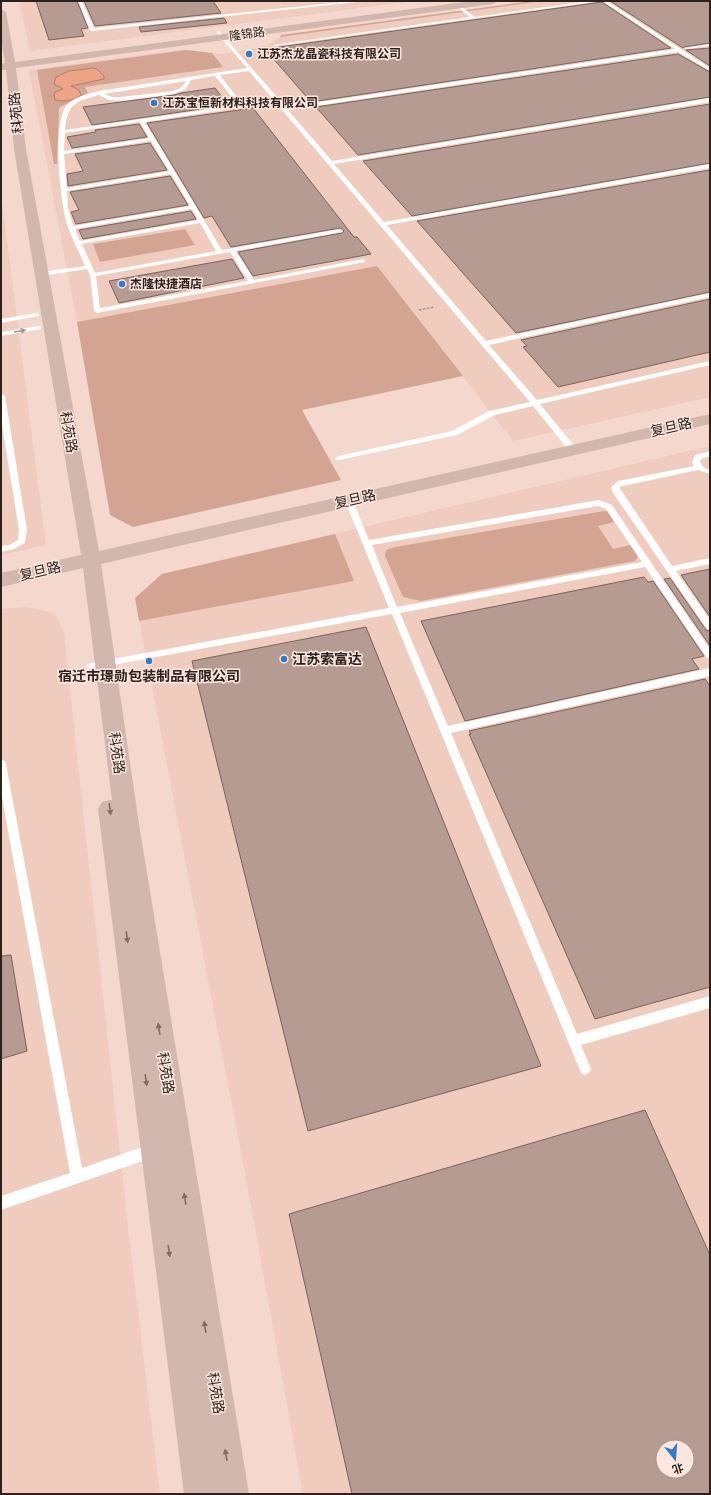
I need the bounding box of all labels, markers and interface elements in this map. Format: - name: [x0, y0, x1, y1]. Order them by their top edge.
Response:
- street label: 隆锦路: [228, 23, 266, 44]
- place label: 江苏杰龙晶瓷科技有限公司: [257, 45, 401, 62]
- marker: 江苏杰龙晶瓷科技有限公司: [244, 49, 254, 59]
- street label: 科苑路: [4, 91, 27, 135]
- place label: 江苏宝恒新材料科技有限公司: [162, 94, 318, 111]
- marker: 江苏宝恒新材料科技有限公司: [149, 98, 159, 108]
- place label: 杰隆快捷酒店: [130, 275, 202, 292]
- marker: 杰隆快捷酒店: [117, 279, 127, 289]
- one-way arrow: [14, 328, 26, 334]
- street label: 科苑路: [56, 410, 82, 454]
- street label: 复旦路: [648, 413, 693, 440]
- street label: 复旦路: [332, 485, 377, 512]
- street label: 复旦路: [17, 557, 62, 584]
- place label: 江苏索富达: [292, 649, 362, 668]
- marker: 江苏索富达: [279, 654, 289, 664]
- marker: 宿迁市璟勋包装制品有限公司: [144, 656, 154, 666]
- place label: 宿迁市璟勋包装制品有限公司: [58, 666, 240, 685]
- street label: 科苑路: [105, 731, 130, 775]
- one-way arrow: [107, 802, 113, 815]
- one-way arrow: [124, 931, 130, 943]
- one-way arrow: [156, 1023, 162, 1035]
- street label: 科苑路: [154, 1051, 179, 1095]
- one-way arrow: [143, 1074, 149, 1086]
- one-way arrow: [182, 1193, 188, 1205]
- one-way arrow: [166, 1245, 172, 1257]
- one-way arrow: [202, 1321, 208, 1333]
- street label: 科苑路: [204, 1371, 229, 1415]
- north arrow: [655, 1439, 695, 1479]
- one-way arrow: [223, 1449, 229, 1462]
- text: 北: [671, 1460, 686, 1478]

